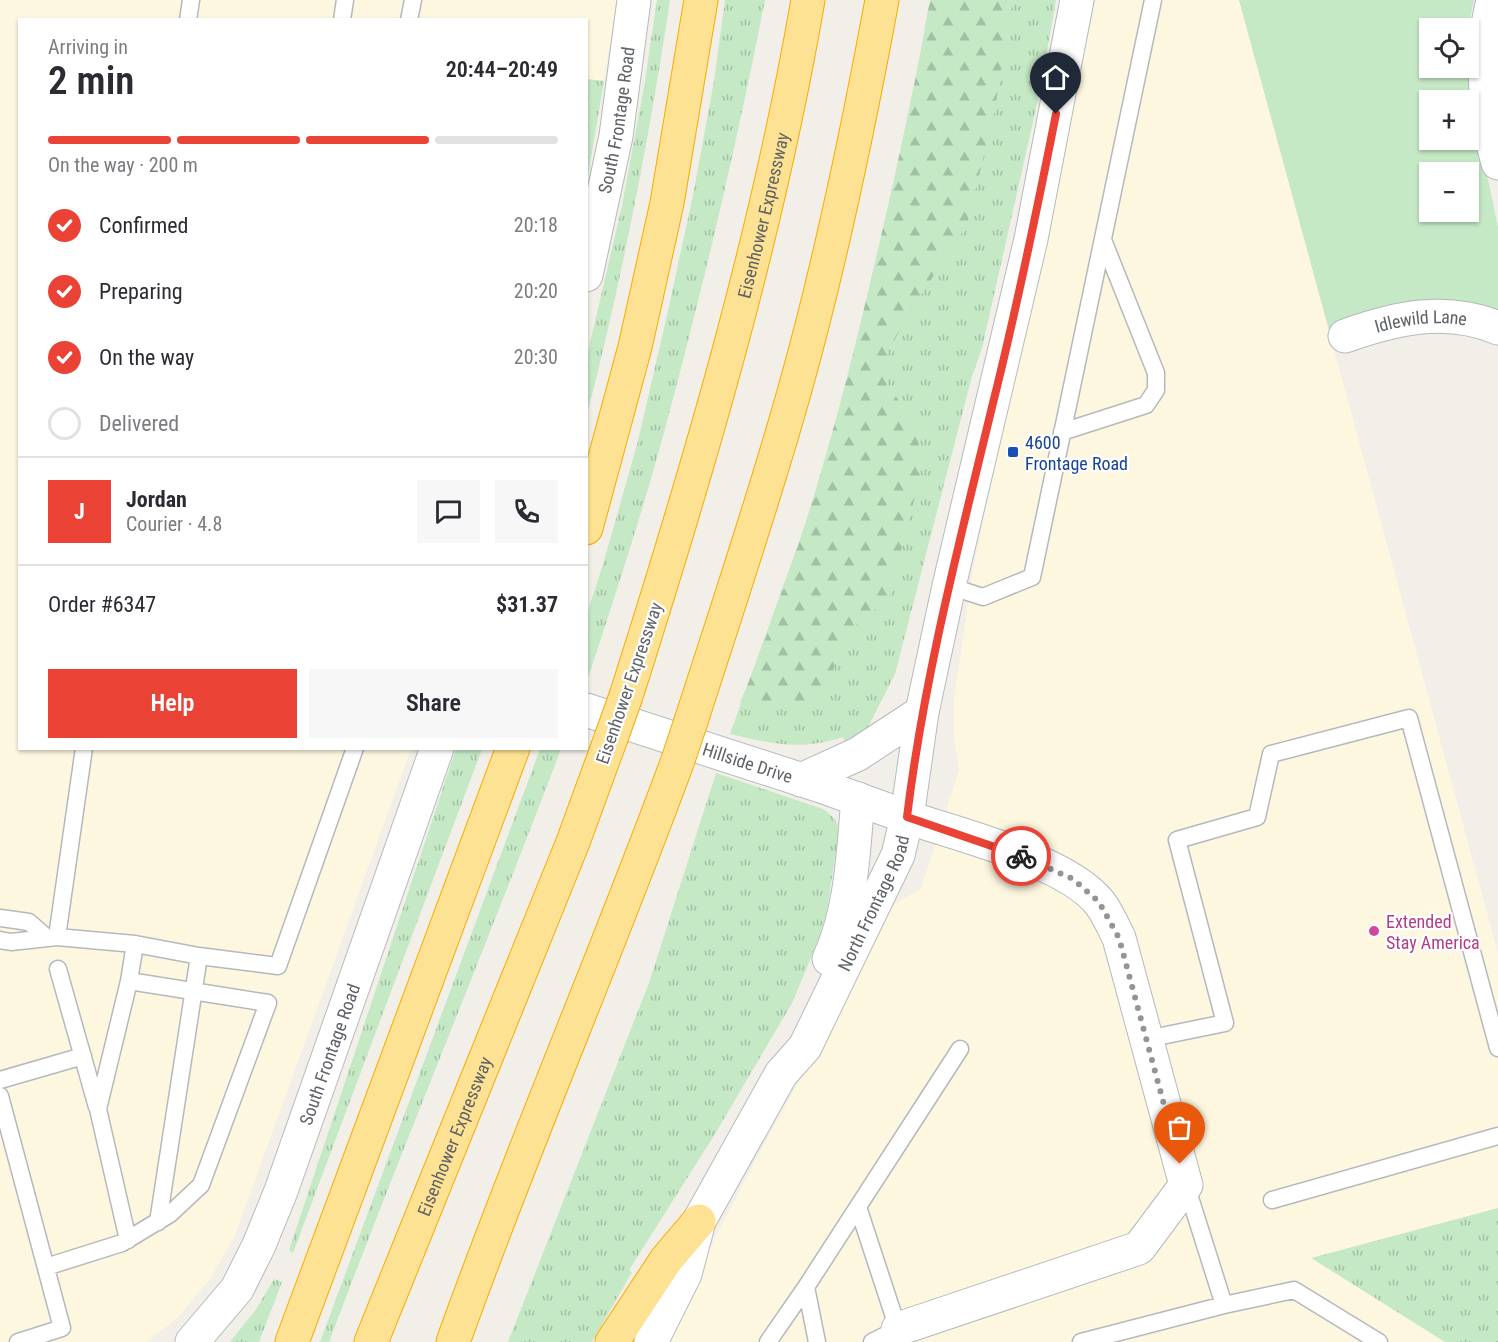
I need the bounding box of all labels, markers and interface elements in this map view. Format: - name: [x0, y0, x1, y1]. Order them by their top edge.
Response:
- map controls: [1419, 18, 1479, 222]
- button: locate: [1419, 18, 1479, 78]
- text: Arriving in: [48, 35, 128, 59]
- street label: South Frontage Road: [593, 45, 638, 195]
- pin: [1030, 52, 1081, 114]
- text: 20:44–20:49: [446, 57, 558, 82]
- text: 2 min: [48, 58, 134, 104]
- icon: home: [1039, 61, 1072, 94]
- button: +: [1419, 90, 1479, 150]
- street label: Eisenhower Expressway: [733, 130, 793, 300]
- text: On the way · 200 m: [48, 153, 198, 177]
- button: −: [1419, 162, 1479, 222]
- icon: check: [48, 209, 81, 242]
- text: Confirmed: [99, 213, 188, 238]
- text: 20:18: [514, 213, 558, 237]
- icon: check: [48, 275, 81, 308]
- text: Preparing: [99, 279, 183, 304]
- text: 20:20: [514, 279, 558, 303]
- street label: Idlewild Lane: [1372, 306, 1469, 336]
- icon: check: [48, 341, 81, 374]
- text: On the way: [99, 345, 194, 370]
- text: 20:30: [514, 345, 558, 369]
- text: Delivered: [99, 411, 179, 436]
- place label: 4600 Frontage Road: [1025, 432, 1128, 474]
- marker: 4600 Frontage Road: [1006, 445, 1020, 459]
- button: chat: [417, 480, 480, 543]
- button: phone: [495, 480, 558, 543]
- text: Jordan: [126, 487, 187, 512]
- text: J: [74, 499, 85, 524]
- text: Courier · 4.8: [126, 512, 222, 536]
- text: Order #6347: [48, 592, 156, 617]
- text: $31.37: [496, 592, 558, 617]
- street label: Eisenhower Expressway: [591, 599, 667, 767]
- button: Help: [48, 669, 297, 738]
- button: Share: [309, 669, 558, 738]
- street label: Hillside Drive: [700, 738, 795, 787]
- courier: [991, 826, 1051, 886]
- street label: North Frontage Road: [833, 833, 913, 974]
- icon: bike: [1005, 840, 1038, 873]
- place label: Extended Stay America: [1386, 911, 1480, 953]
- marker: Extended Stay America: [1367, 924, 1381, 938]
- street label: South Frontage Road: [295, 981, 364, 1128]
- street label: Eisenhower Expressway: [413, 1053, 496, 1219]
- pin: [1154, 1102, 1205, 1164]
- icon: bag: [1163, 1111, 1196, 1144]

